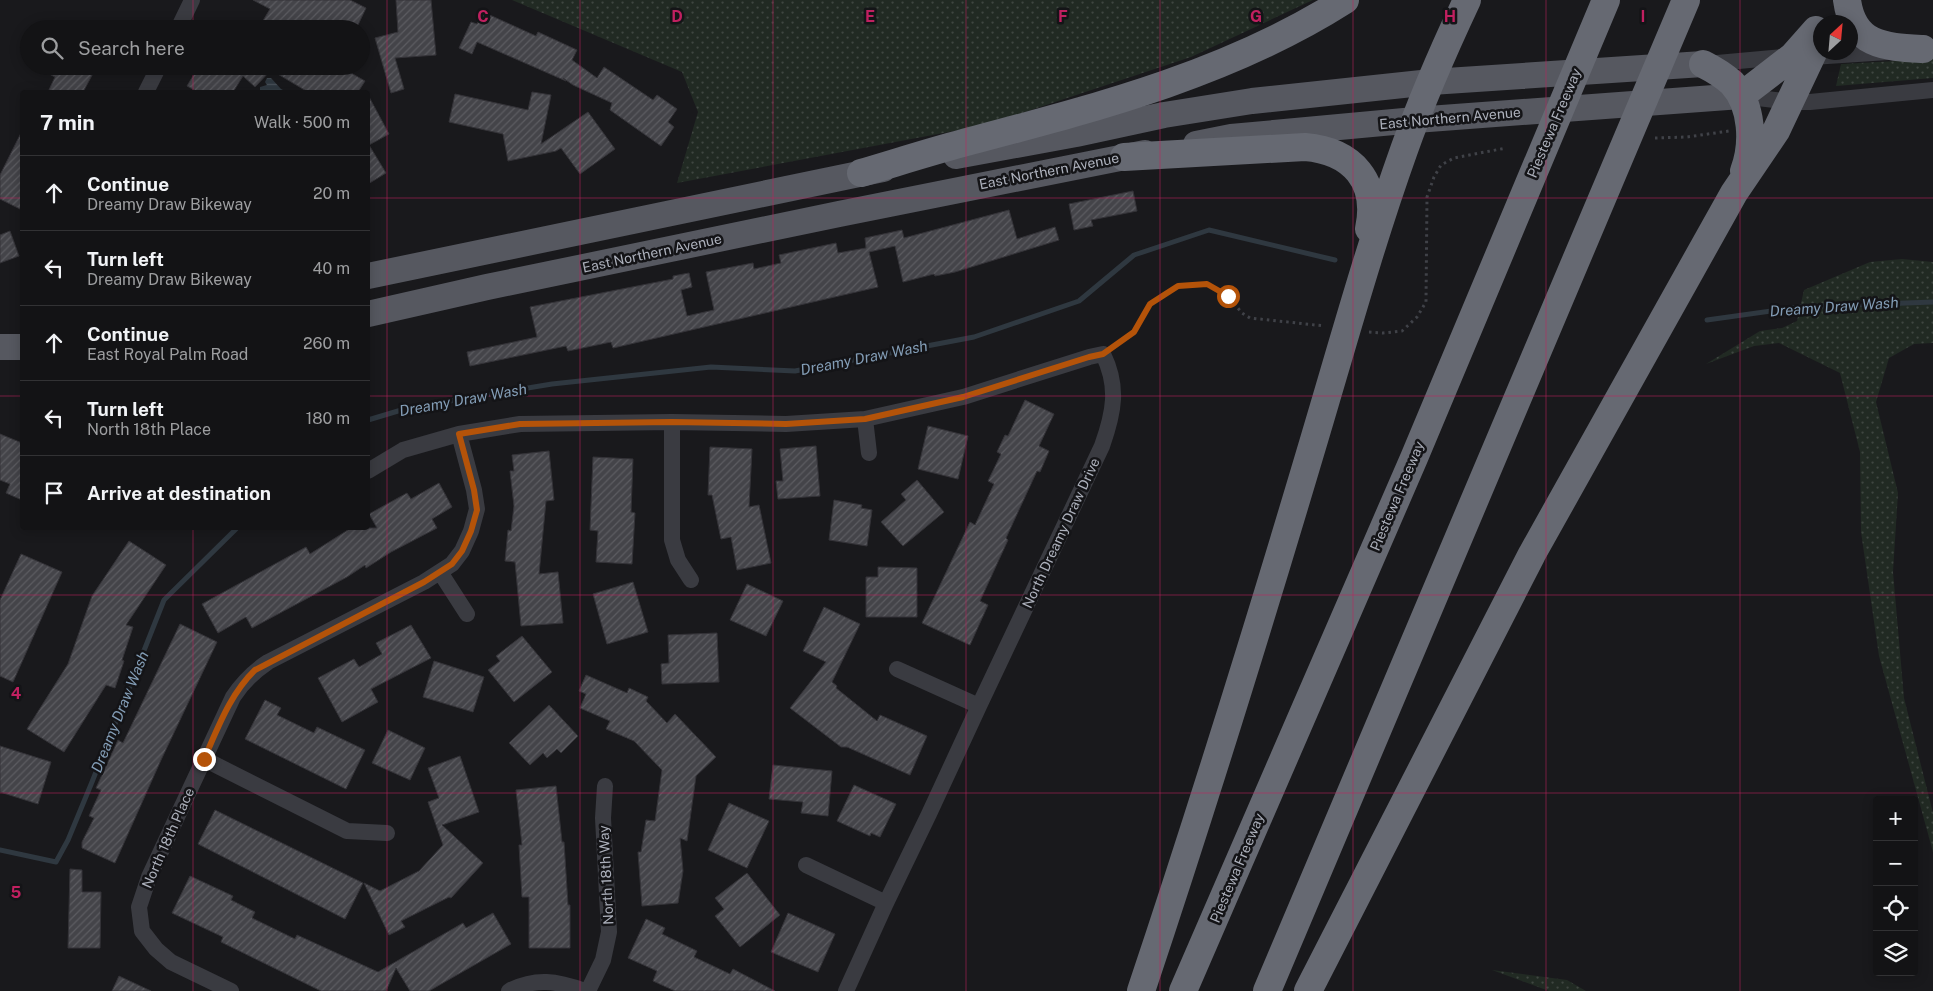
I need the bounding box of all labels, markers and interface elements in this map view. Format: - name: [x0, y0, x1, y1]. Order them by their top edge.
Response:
- text: C: [477, 7, 489, 26]
- text: D: [671, 7, 683, 26]
- text: E: [865, 7, 875, 26]
- text: F: [1058, 7, 1068, 26]
- text: G: [1250, 7, 1262, 26]
- text: H: [1444, 7, 1456, 26]
- text: I: [1641, 7, 1645, 26]
- north arrow: [1813, 15, 1858, 60]
- search box: [20, 20, 370, 75]
- icon: search: [38, 34, 66, 62]
- text: Search here: [78, 37, 185, 59]
- street label: Piestewa Freeway: [1524, 65, 1584, 180]
- street label: East Northern Avenue: [1378, 104, 1522, 132]
- text: 7 min: [40, 110, 95, 135]
- text: Walk · 500 m: [254, 113, 350, 132]
- street label: East Northern Avenue: [978, 150, 1120, 192]
- text: Continue: [87, 173, 169, 195]
- icon: ahead: [40, 179, 68, 207]
- text: 20 m: [313, 184, 350, 203]
- text: Dreamy Draw Bikeway: [87, 195, 252, 214]
- street label: East Northern Avenue: [581, 230, 723, 276]
- text: Turn left: [87, 248, 164, 270]
- icon: left: [40, 254, 68, 282]
- text: 40 m: [312, 259, 350, 278]
- text: Dreamy Draw Bikeway: [87, 270, 252, 289]
- route start: [1217, 285, 1240, 308]
- water label: Dreamy Draw Wash: [1769, 294, 1899, 319]
- text: Continue: [87, 323, 169, 345]
- icon: ahead: [40, 329, 68, 357]
- text: 260 m: [303, 334, 350, 353]
- water label: Dreamy Draw Wash: [799, 337, 929, 378]
- text: East Royal Palm Road: [87, 345, 248, 364]
- water label: Dreamy Draw Wash: [398, 380, 528, 419]
- text: Turn left: [87, 398, 164, 420]
- icon: left: [40, 404, 68, 432]
- text: 180 m: [306, 409, 350, 428]
- text: North 18th Place: [87, 420, 211, 439]
- street label: Piestewa Freeway: [1367, 438, 1427, 553]
- street label: North Dreamy Draw Drive: [1019, 455, 1103, 611]
- icon: arrive: [40, 479, 68, 507]
- text: Arrive at destination: [87, 482, 271, 504]
- water label: Dreamy Draw Wash: [87, 649, 152, 775]
- text: 4: [11, 684, 22, 703]
- route end: [193, 748, 216, 771]
- street label: North 18th Place: [139, 785, 197, 891]
- map controls: [1873, 796, 1918, 976]
- button: +: [1873, 796, 1918, 841]
- street label: Piestewa Freeway: [1207, 810, 1267, 925]
- street label: North 18th Way: [595, 824, 617, 925]
- button: −: [1873, 841, 1918, 886]
- text: 5: [11, 883, 22, 902]
- button: locate: [1873, 886, 1918, 931]
- button: layers: [1873, 931, 1918, 976]

